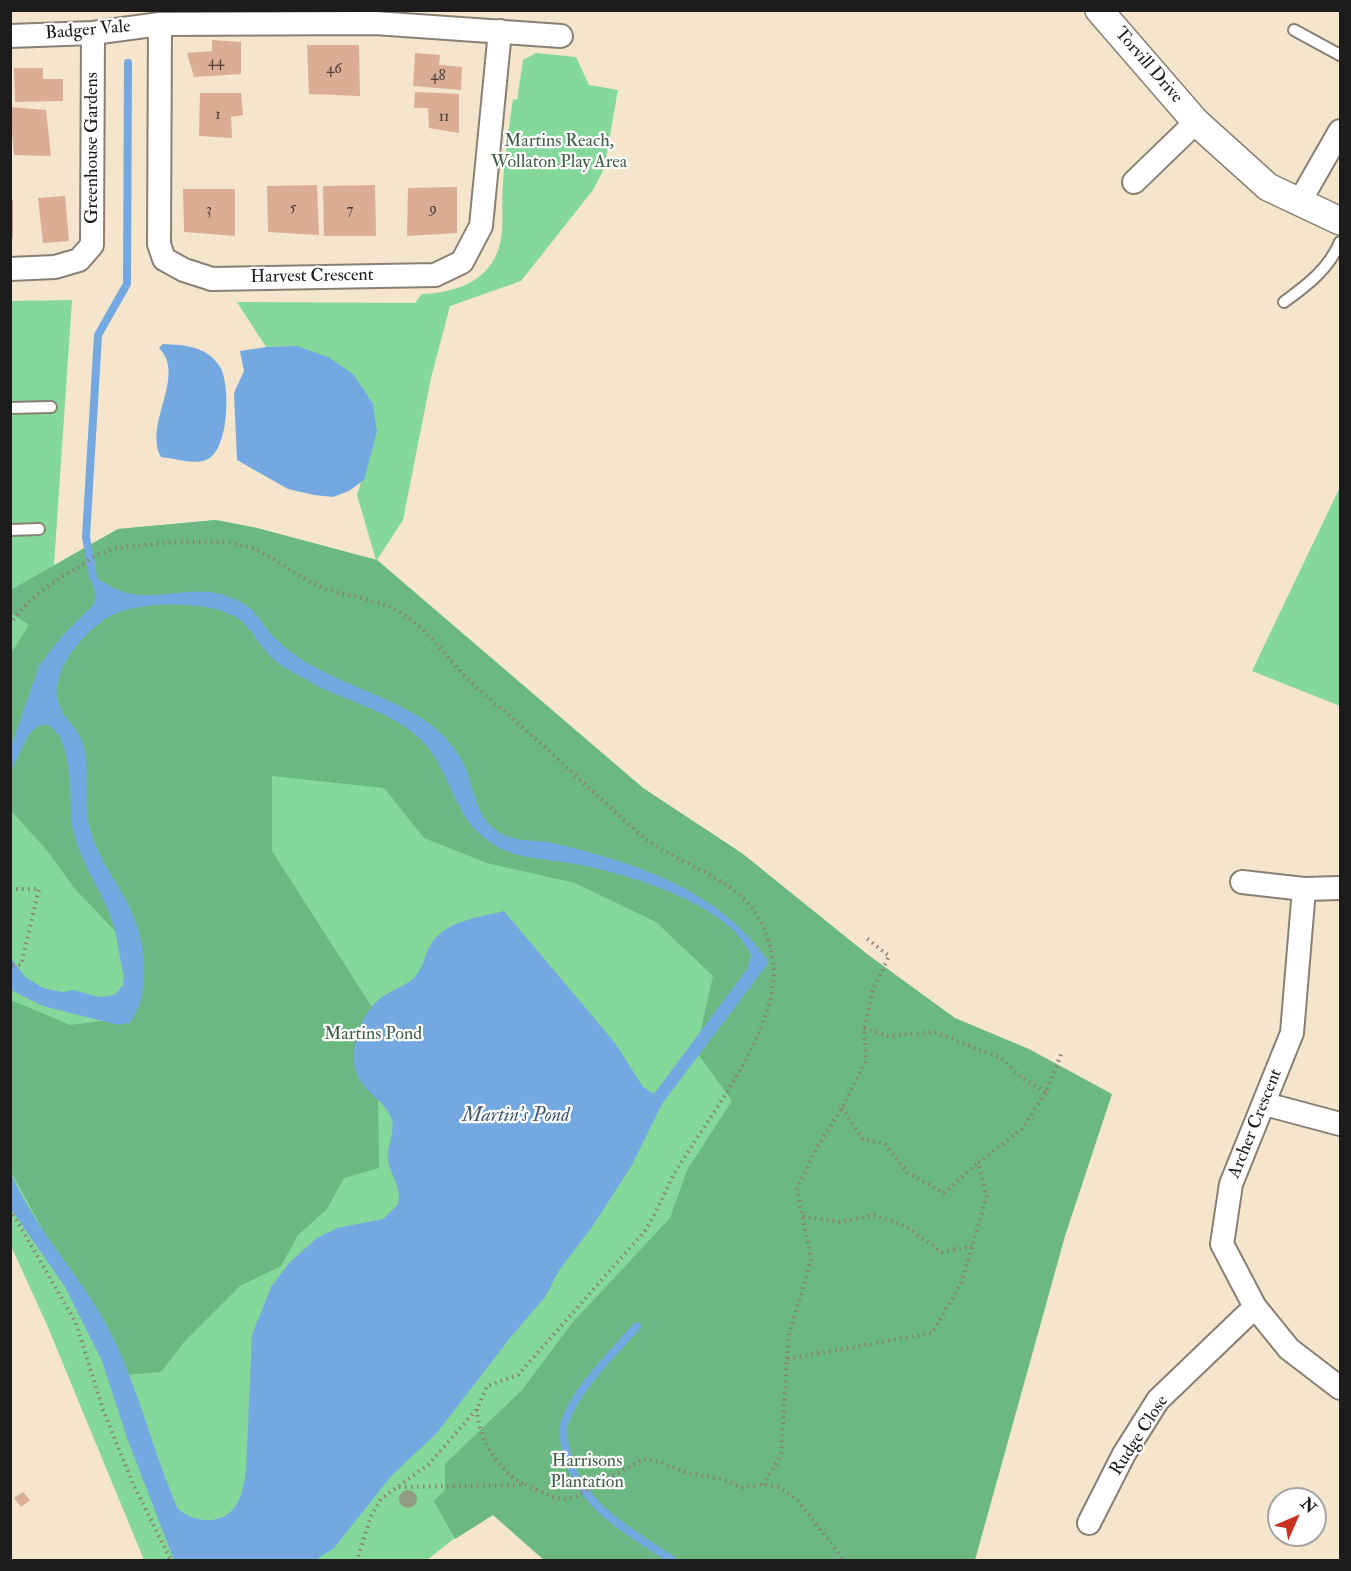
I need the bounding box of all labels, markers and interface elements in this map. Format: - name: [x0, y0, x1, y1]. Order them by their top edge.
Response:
- street label: Badger Vale: [44, 17, 132, 45]
- street label: Torvill Drive: [1109, 24, 1187, 108]
- house number: 44: [208, 54, 224, 72]
- house number: 46: [326, 61, 342, 79]
- house number: 48: [430, 68, 446, 86]
- street label: Greenhouse Gardens: [82, 72, 104, 224]
- house number: 1: [215, 107, 221, 125]
- house number: 11: [439, 109, 449, 127]
- park label: Martins Reach, Wollaton Play Area: [491, 131, 627, 174]
- house number: 5: [290, 200, 296, 218]
- house number: 9: [429, 201, 437, 219]
- house number: 3: [206, 202, 212, 220]
- house number: 7: [347, 202, 353, 220]
- street label: Harvest Crescent: [250, 265, 374, 289]
- park label: Martins Pond: [324, 1024, 422, 1046]
- street label: Archer Crescent: [1224, 1066, 1288, 1182]
- water label: Martin's Pond: [462, 1105, 570, 1129]
- street label: Rudge Close: [1106, 1392, 1174, 1480]
- park label: Harrisons Plantation: [550, 1451, 624, 1494]
- north arrow: [1267, 1487, 1327, 1547]
- text: N: [1296, 1494, 1320, 1518]

